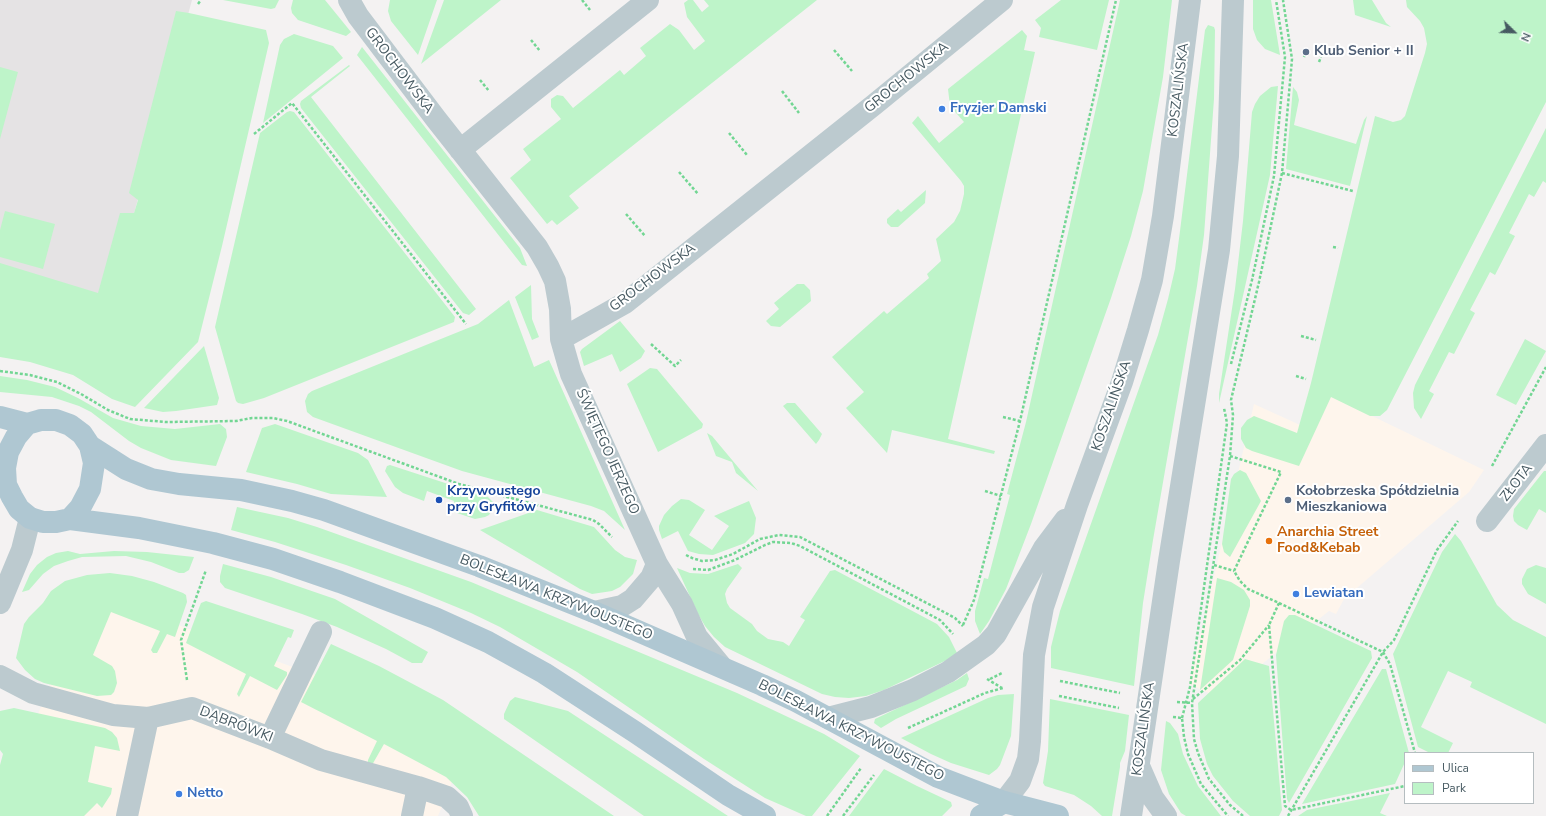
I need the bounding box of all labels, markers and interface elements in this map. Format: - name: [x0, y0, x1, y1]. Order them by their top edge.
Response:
- north arrow: [1494, 12, 1534, 52]
- street label: GROCHOWSKA: [361, 25, 437, 117]
- text: N: [1517, 30, 1534, 44]
- street label: GROCHOWSKA: [862, 39, 952, 117]
- street label: KOSZALIŃSKA: [1165, 42, 1193, 138]
- place label: Klub Senior + II: [1314, 44, 1414, 60]
- marker: Klub Senior + II: [1301, 47, 1311, 57]
- place label: Fryzjer Damski: [950, 101, 1047, 117]
- marker: Fryzjer Damski: [937, 104, 947, 114]
- street label: GROCHOWSKA: [607, 240, 699, 316]
- street label: KOSZALIŃSKA: [1089, 359, 1135, 453]
- street label: ŚWIĘTEGO JERZEGO: [572, 387, 642, 517]
- street label: ZŁOTA: [1497, 461, 1537, 505]
- place label: Krzywoustego przy Gryfitów: [447, 484, 540, 516]
- place label: Kołobrzeska Spółdzielnia Mieszkaniowa: [1296, 484, 1459, 516]
- marker: Krzywoustego przy Gryfitów: [434, 495, 444, 505]
- marker: Kołobrzeska Spółdzielnia Mieszkaniowa: [1283, 495, 1293, 505]
- place label: Anarchia Street Food&Kebab: [1277, 525, 1378, 558]
- marker: Anarchia Street Food&Kebab: [1264, 536, 1274, 546]
- street label: BOLESŁAWA KRZYWOUSTEGO: [457, 552, 655, 644]
- place label: Lewiatan: [1304, 586, 1364, 602]
- marker: Lewiatan: [1291, 589, 1301, 599]
- street label: BOLESŁAWA KRZYWOUSTEGO: [755, 677, 947, 785]
- street label: KOSZALIŃSKA: [1129, 681, 1159, 777]
- street label: DĄBRÓWKI: [197, 703, 275, 747]
- legend: [1404, 752, 1534, 804]
- text: Ulica: [1442, 760, 1469, 776]
- text: Park: [1442, 780, 1466, 796]
- place label: Netto: [187, 786, 223, 802]
- marker: Netto: [174, 789, 184, 799]

